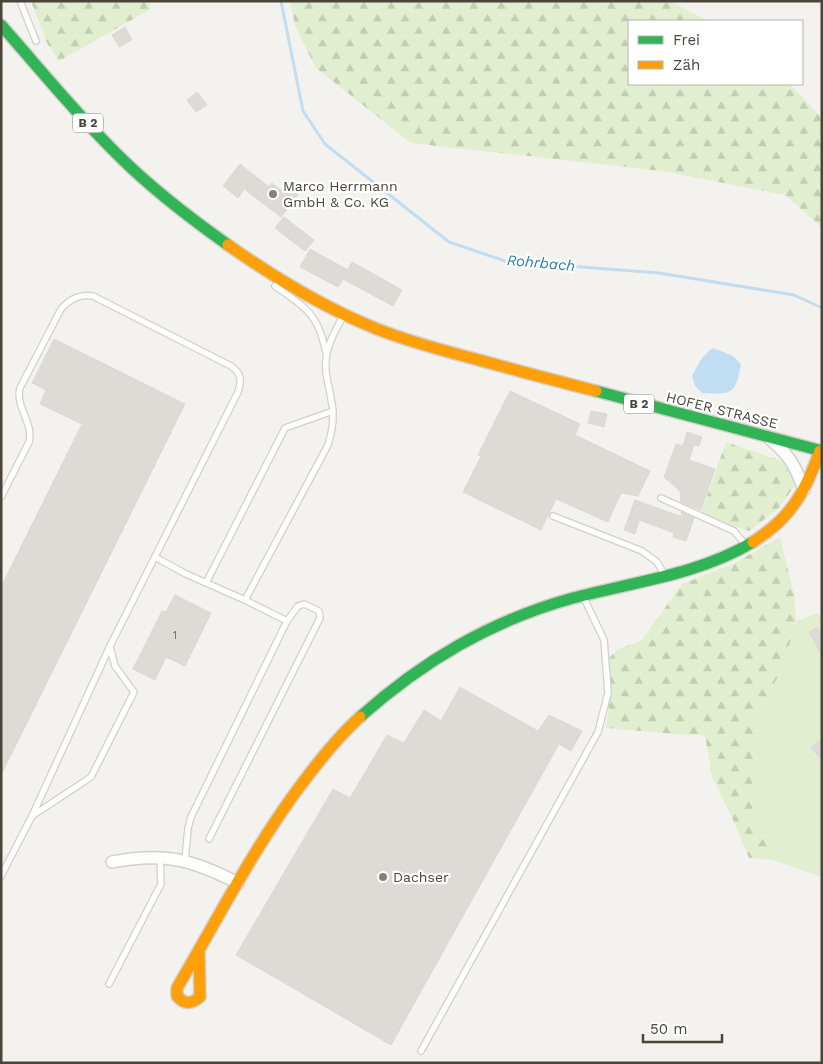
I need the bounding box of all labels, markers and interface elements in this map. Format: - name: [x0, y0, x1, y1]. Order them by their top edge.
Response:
- legend: [628, 20, 803, 85]
- text: Frei: [673, 31, 700, 49]
- text: Zäh: [673, 56, 700, 74]
- road number: B 2: [73, 114, 103, 132]
- place label: Marco Herrmann GmbH & Co. KG: [283, 178, 398, 210]
- marker: Marco Herrmann GmbH & Co. KG: [267, 188, 279, 200]
- water label: Rohrbach: [506, 251, 576, 275]
- street label: HOFER STRASSE: [664, 388, 780, 432]
- road number: B 2: [624, 394, 654, 414]
- house number: 1: [173, 629, 177, 642]
- place label: Dachser: [393, 869, 449, 885]
- marker: Dachser: [377, 871, 389, 883]
- scale bar: [643, 1012, 722, 1044]
- text: 50 m: [650, 1020, 687, 1038]

